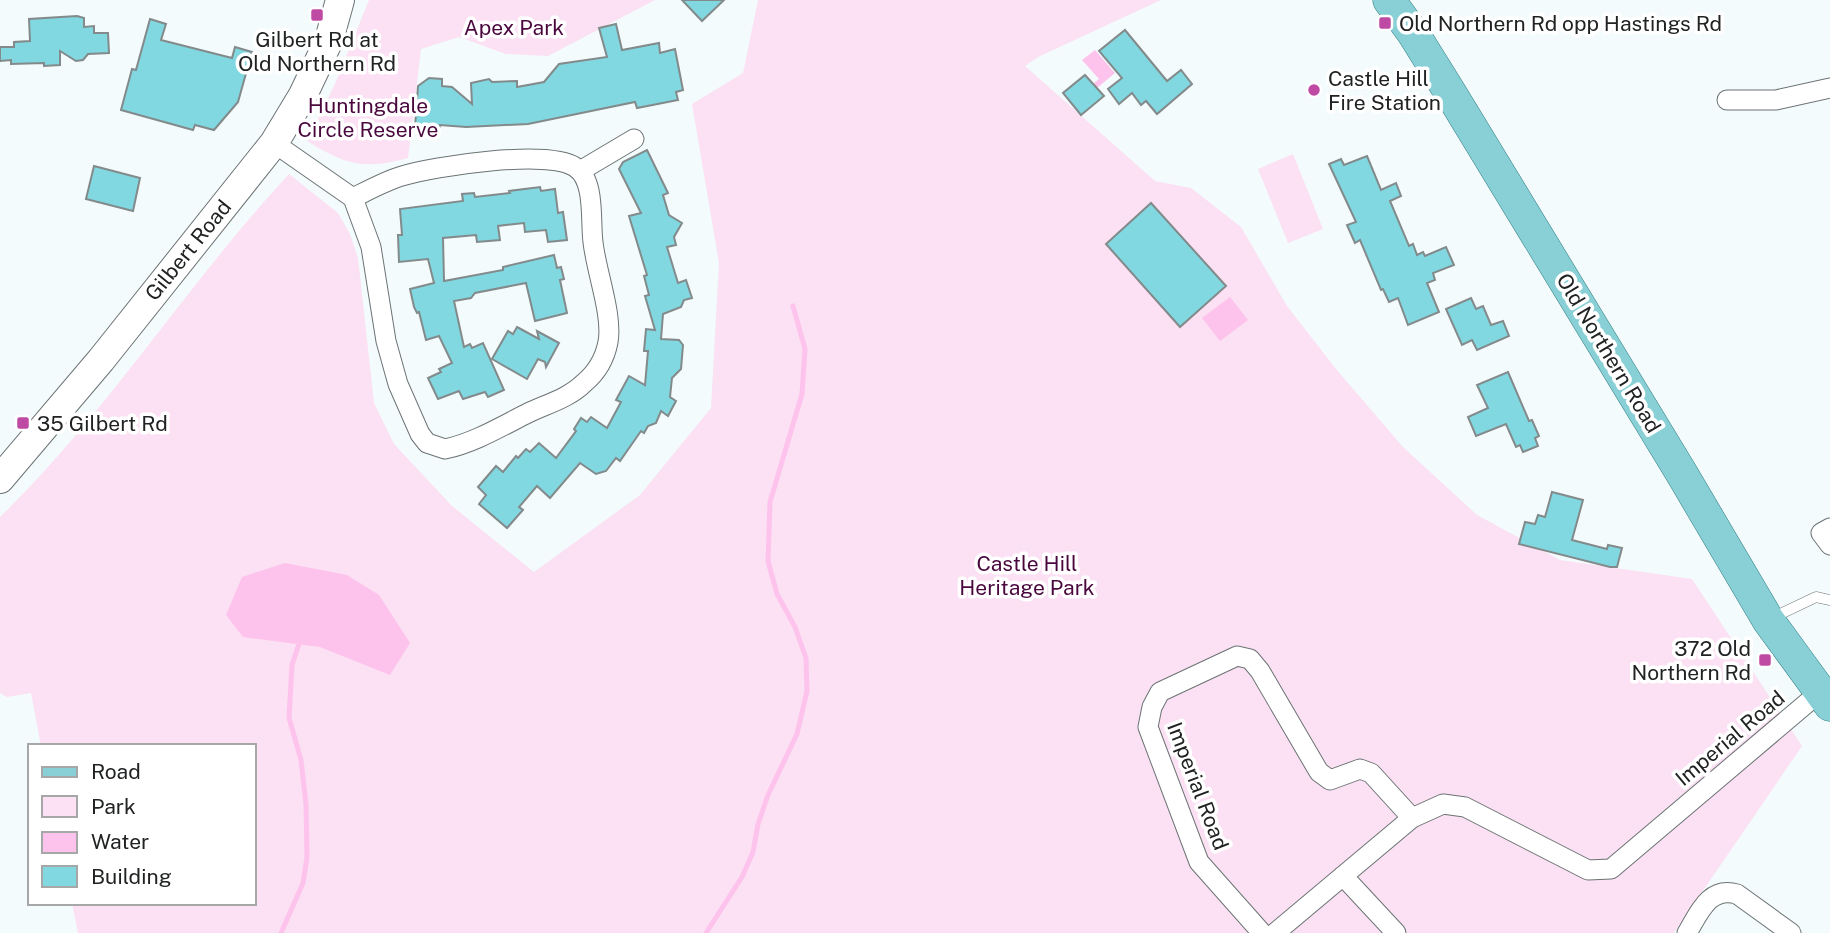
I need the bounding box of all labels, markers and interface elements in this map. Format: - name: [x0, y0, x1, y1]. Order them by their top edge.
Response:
- marker: Gilbert Rd at Old Northern Rd: [309, 7, 325, 23]
- place label: Old Northern Rd opp Hastings Rd: [1399, 11, 1722, 36]
- park label: Apex Park: [464, 15, 564, 40]
- marker: Old Northern Rd opp Hastings Rd: [1377, 15, 1393, 31]
- place label: Gilbert Rd at Old Northern Rd: [238, 27, 396, 76]
- place label: Castle Hill Fire Station: [1328, 66, 1441, 115]
- marker: Castle Hill Fire Station: [1306, 82, 1322, 98]
- park label: Huntingdale Circle Reserve: [298, 93, 438, 142]
- street label: Gilbert Road: [140, 195, 236, 305]
- street label: Old Northern Road: [1552, 269, 1666, 437]
- place label: 35 Gilbert Rd: [37, 411, 168, 436]
- marker: 35 Gilbert Rd: [15, 415, 31, 431]
- park label: Castle Hill Heritage Park: [959, 551, 1095, 600]
- place label: 372 Old Northern Rd: [1632, 636, 1751, 685]
- marker: 372 Old Northern Rd: [1757, 652, 1773, 668]
- street label: Imperial Road: [1670, 685, 1790, 791]
- street label: Imperial Road: [1162, 719, 1234, 853]
- legend: [28, 744, 256, 905]
- text: Road: [91, 759, 141, 784]
- text: Park: [91, 794, 136, 819]
- text: Water: [91, 829, 149, 854]
- text: Building: [91, 864, 172, 889]

